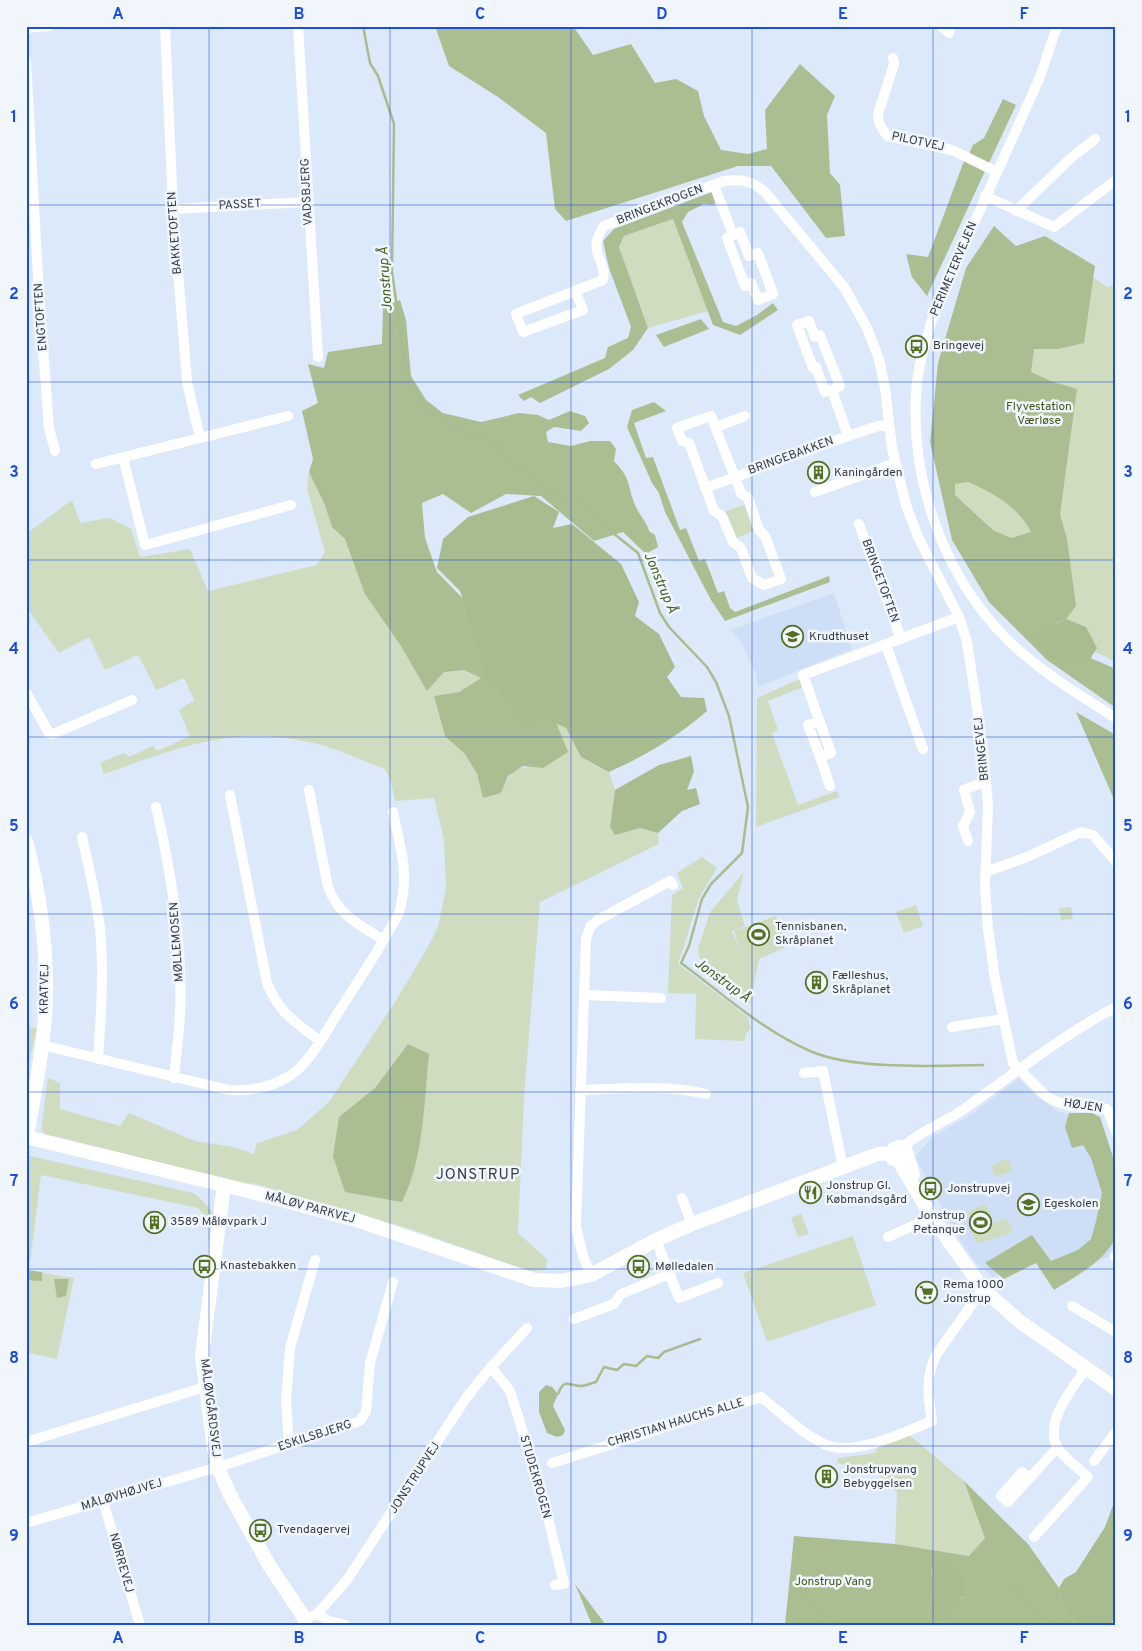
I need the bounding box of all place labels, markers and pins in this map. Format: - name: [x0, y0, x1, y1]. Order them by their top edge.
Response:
- bus stop icon: Bringevej: [905, 334, 929, 358]
- place label: Bringevej: [933, 338, 984, 354]
- building icon: Kaningården: [806, 461, 830, 485]
- place label: Kaningården: [834, 465, 902, 481]
- school or university icon: Krudthuset: [781, 625, 805, 649]
- place label: Krudthuset: [809, 629, 869, 645]
- place label: Tennisbanen, Skråplanet: [775, 919, 847, 949]
- sports icon: Tennisbanen, Skråplanet: [747, 922, 771, 946]
- place label: Fælleshus, Skråplanet: [832, 968, 891, 998]
- building icon: Fælleshus, Skråplanet: [804, 971, 828, 995]
- bus stop icon: Jonstrupvej: [919, 1177, 943, 1201]
- place label: Jonstrup Gl. Købmandsgård: [826, 1178, 907, 1208]
- restaurant icon: Jonstrup Gl. Købmandsgård: [798, 1181, 822, 1205]
- place label: Jonstrupvej: [947, 1181, 1010, 1197]
- school or university icon: Egeskolen: [1016, 1192, 1040, 1216]
- place label: Egeskolen: [1044, 1196, 1099, 1212]
- place label: Jonstrup Petanque: [913, 1208, 965, 1238]
- building icon: 3589 Måløvpark J: [142, 1210, 166, 1234]
- sports icon: Jonstrup Petanque: [969, 1211, 993, 1235]
- place label: 3589 Måløvpark J: [170, 1214, 267, 1230]
- bus stop icon: Knastebakken: [192, 1254, 216, 1278]
- bus stop icon: Mølledalen: [627, 1255, 651, 1279]
- place label: Knastebakken: [220, 1258, 296, 1274]
- place label: Mølledalen: [655, 1259, 714, 1275]
- place label: Rema 1000 Jonstrup: [943, 1277, 1004, 1307]
- supermarket icon: Rema 1000 Jonstrup: [915, 1280, 939, 1304]
- place label: Jonstrupvang Bebyggelsen: [843, 1462, 917, 1492]
- building icon: Jonstrupvang Bebyggelsen: [815, 1465, 839, 1489]
- bus stop icon: Tvendagervej: [249, 1518, 273, 1542]
- place label: Tvendagervej: [277, 1522, 350, 1538]

